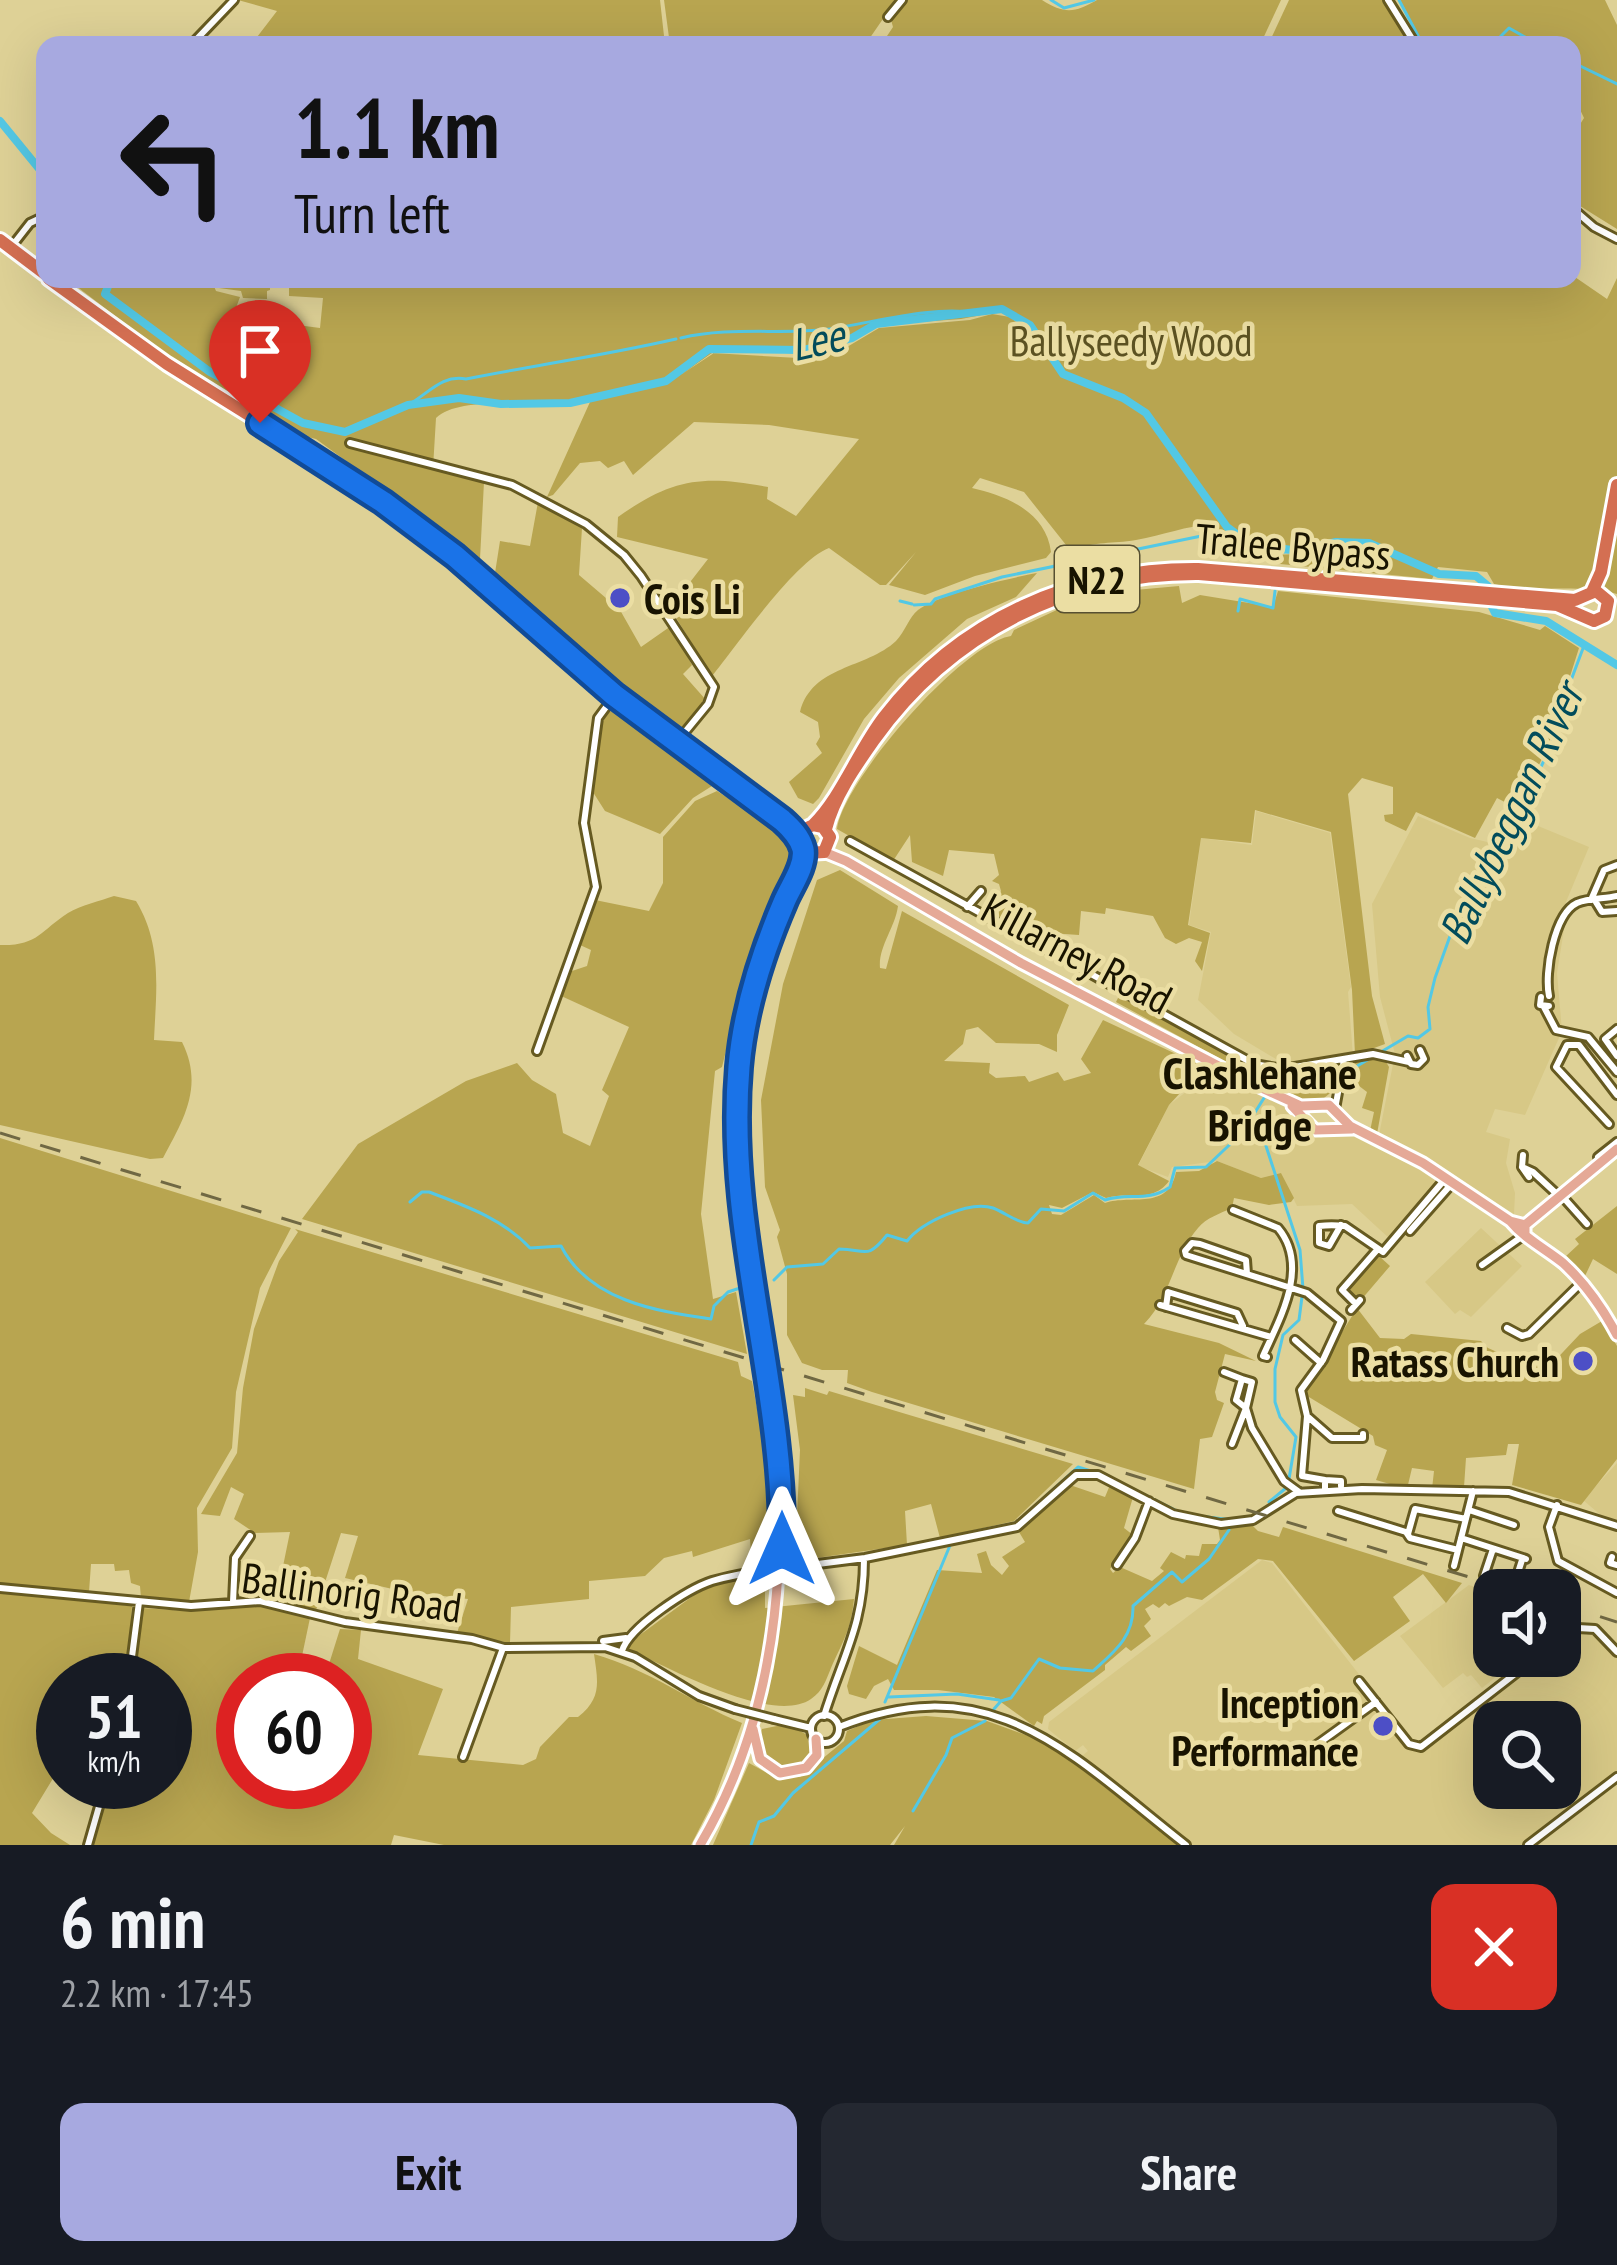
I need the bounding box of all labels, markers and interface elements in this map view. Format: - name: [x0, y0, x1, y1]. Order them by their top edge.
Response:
- text: 1.1 km: [294, 72, 500, 181]
- icon: left: [96, 84, 252, 240]
- text: Turn left: [294, 178, 450, 248]
- pin: [209, 300, 311, 423]
- water label: Lee: [784, 304, 852, 373]
- park label: Ballyseedy Wood: [1010, 313, 1252, 368]
- icon: arrive: [227, 318, 293, 384]
- street label: Tralee Bypass: [1193, 510, 1393, 582]
- road number: N22: [1055, 546, 1139, 612]
- place label: Cois Li: [644, 571, 741, 626]
- marker: Cois Li: [607, 585, 633, 611]
- water label: Ballybeggan River: [1424, 668, 1598, 952]
- street label: Killarney Road: [972, 880, 1182, 1026]
- district label: Clashlehane Bridge: [1163, 1043, 1357, 1153]
- place label: Ratass Church: [1351, 1334, 1559, 1389]
- marker: Ratass Church: [1570, 1348, 1596, 1374]
- position arrow: [719, 1486, 845, 1612]
- street label: Ballinorig Road: [239, 1549, 465, 1635]
- map controls: [1473, 1569, 1581, 1809]
- button: sound: [1473, 1569, 1581, 1677]
- speed limit sign: 60: [216, 1653, 372, 1809]
- place label: Inception Performance: [1172, 1675, 1359, 1778]
- text: 51: [85, 1677, 143, 1755]
- button: search: [1473, 1701, 1581, 1809]
- marker: Inception Performance: [1370, 1713, 1396, 1739]
- text: km/h: [87, 1741, 141, 1780]
- text: 6 min: [60, 1875, 205, 1968]
- button: close: [1431, 1884, 1557, 2010]
- text: 2.2 km · 17:45: [60, 1967, 254, 2018]
- button: Exit: [60, 2103, 797, 2241]
- button: Share: [821, 2103, 1557, 2241]

